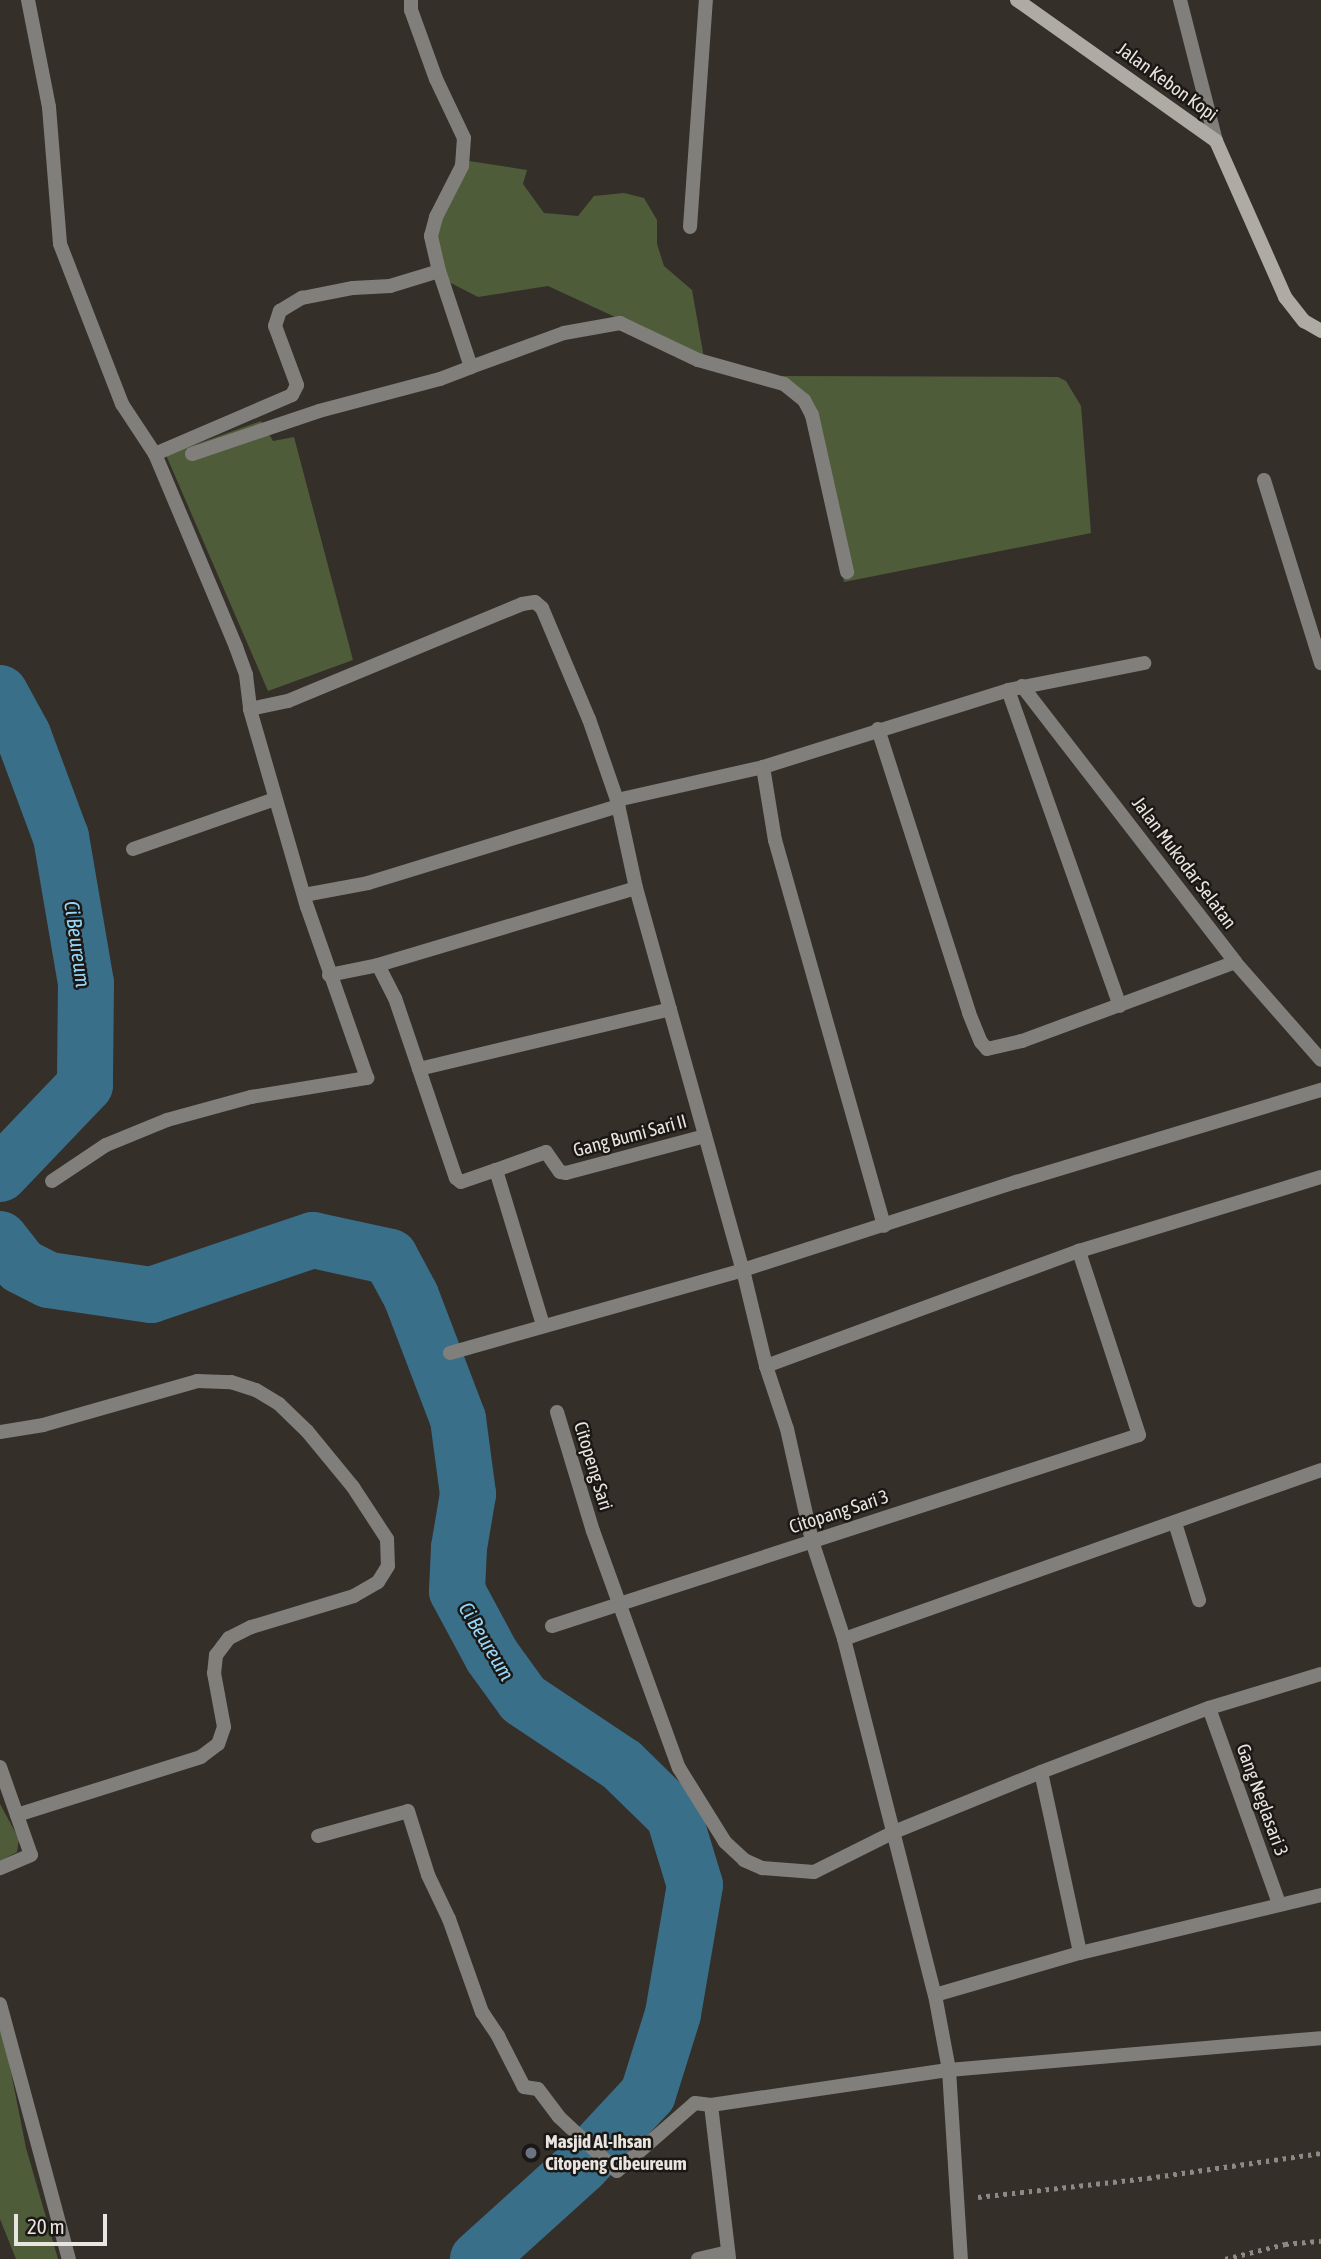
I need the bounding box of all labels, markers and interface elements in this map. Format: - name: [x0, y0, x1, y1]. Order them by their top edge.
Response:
- street label: Jalan Kebon Kopi: [1112, 38, 1222, 126]
- street label: Jalan Mukodar Selatan: [1127, 792, 1241, 934]
- water label: Ci Beureum: [59, 899, 97, 989]
- street label: Gang Bumi Sari II: [571, 1110, 689, 1162]
- street label: Citopeng Sari: [569, 1419, 617, 1513]
- street label: Citopang Sari 3: [786, 1485, 892, 1539]
- water label: Ci Beureum: [454, 1597, 520, 1685]
- street label: Gang Neglasari 3: [1231, 1741, 1293, 1859]
- place label: Masjid Al-Ihsan Citopeng Cibeureum: [545, 2131, 687, 2175]
- marker: Masjid Al-Ihsan Citopeng Cibeureum: [523, 2145, 539, 2161]
- scale bar: [18, 2200, 110, 2244]
- text: 20 m: [27, 2214, 65, 2238]

